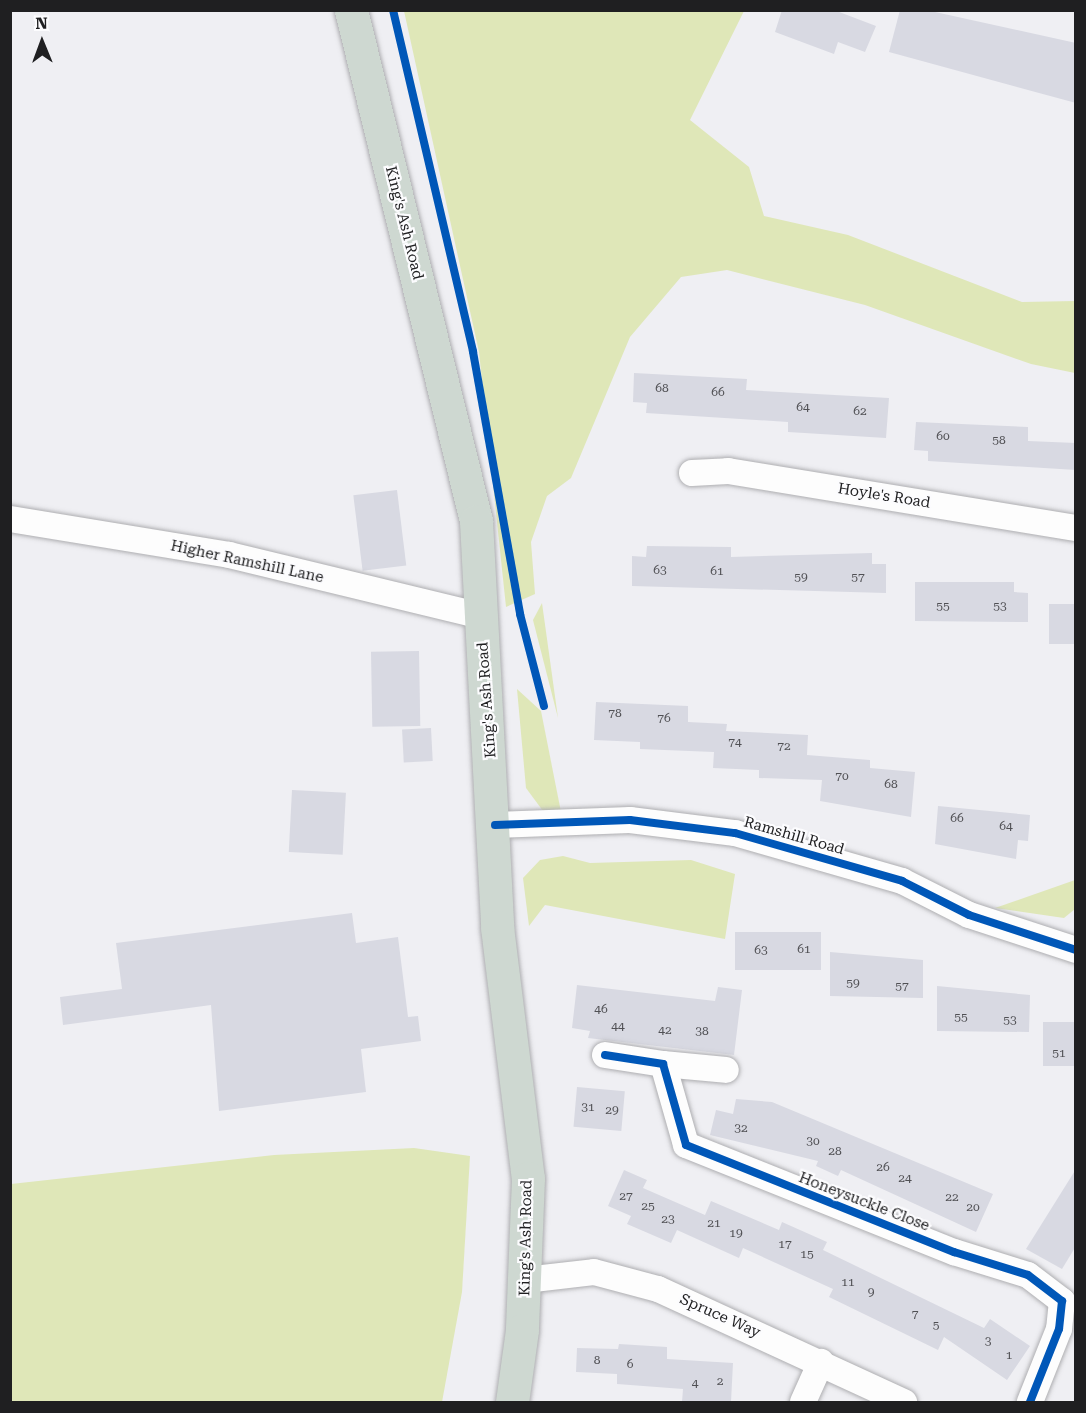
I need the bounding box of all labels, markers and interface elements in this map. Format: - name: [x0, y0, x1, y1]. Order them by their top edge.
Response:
- north arrow: [12, 12, 72, 72]
- text: N: [35, 14, 48, 33]
- street label: King's Ash Road: [381, 164, 427, 282]
- house number: 68: [655, 382, 669, 396]
- house number: 66: [711, 386, 725, 400]
- house number: 64: [796, 401, 810, 415]
- house number: 62: [853, 405, 867, 419]
- house number: 60: [936, 430, 950, 444]
- house number: 58: [992, 434, 1006, 448]
- street label: Hoyle's Road: [836, 480, 932, 512]
- street label: Higher Ramshill Lane: [169, 537, 325, 587]
- house number: 63: [653, 564, 667, 578]
- house number: 61: [710, 565, 724, 579]
- house number: 59: [794, 571, 808, 585]
- house number: 57: [851, 571, 865, 585]
- house number: 55: [936, 600, 950, 614]
- house number: 53: [993, 600, 1007, 614]
- street label: King's Ash Road: [474, 641, 500, 759]
- house number: 78: [608, 707, 622, 721]
- house number: 76: [657, 712, 671, 726]
- house number: 74: [728, 736, 742, 750]
- house number: 72: [777, 740, 791, 754]
- house number: 70: [835, 770, 849, 784]
- house number: 68: [884, 778, 898, 792]
- house number: 66: [950, 812, 964, 826]
- street label: Ramshill Road: [742, 813, 846, 859]
- house number: 64: [999, 820, 1013, 834]
- house number: 61: [797, 943, 811, 957]
- house number: 63: [754, 944, 768, 958]
- house number: 59: [846, 977, 860, 991]
- house number: 57: [895, 980, 909, 994]
- house number: 46: [594, 1003, 608, 1017]
- house number: 55: [954, 1011, 968, 1025]
- house number: 53: [1003, 1014, 1017, 1028]
- house number: 44: [611, 1020, 625, 1034]
- house number: 42: [658, 1024, 672, 1038]
- house number: 38: [695, 1025, 709, 1039]
- house number: 51: [1052, 1047, 1066, 1061]
- house number: 31: [581, 1101, 595, 1115]
- house number: 29: [605, 1104, 619, 1118]
- house number: 32: [734, 1122, 748, 1136]
- house number: 30: [806, 1135, 820, 1149]
- house number: 28: [828, 1145, 842, 1159]
- house number: 26: [876, 1161, 890, 1175]
- street label: Honeysuckle Close: [796, 1169, 932, 1235]
- house number: 24: [898, 1172, 912, 1186]
- street label: King's Ash Road: [516, 1180, 536, 1296]
- house number: 27: [619, 1190, 633, 1204]
- house number: 22: [945, 1191, 959, 1205]
- house number: 25: [641, 1200, 655, 1214]
- house number: 20: [966, 1201, 980, 1215]
- house number: 23: [661, 1213, 675, 1227]
- house number: 21: [707, 1217, 721, 1231]
- house number: 19: [729, 1227, 743, 1241]
- house number: 17: [778, 1238, 792, 1252]
- house number: 15: [800, 1248, 814, 1262]
- house number: 11: [841, 1276, 855, 1290]
- house number: 9: [868, 1286, 874, 1300]
- street label: Spruce Way: [677, 1290, 763, 1342]
- house number: 7: [912, 1308, 918, 1322]
- house number: 5: [933, 1319, 939, 1333]
- house number: 3: [985, 1335, 991, 1349]
- house number: 1: [1006, 1349, 1012, 1363]
- house number: 8: [594, 1354, 600, 1368]
- house number: 6: [627, 1358, 633, 1372]
- house number: 2: [717, 1375, 723, 1389]
- house number: 4: [692, 1377, 698, 1391]

